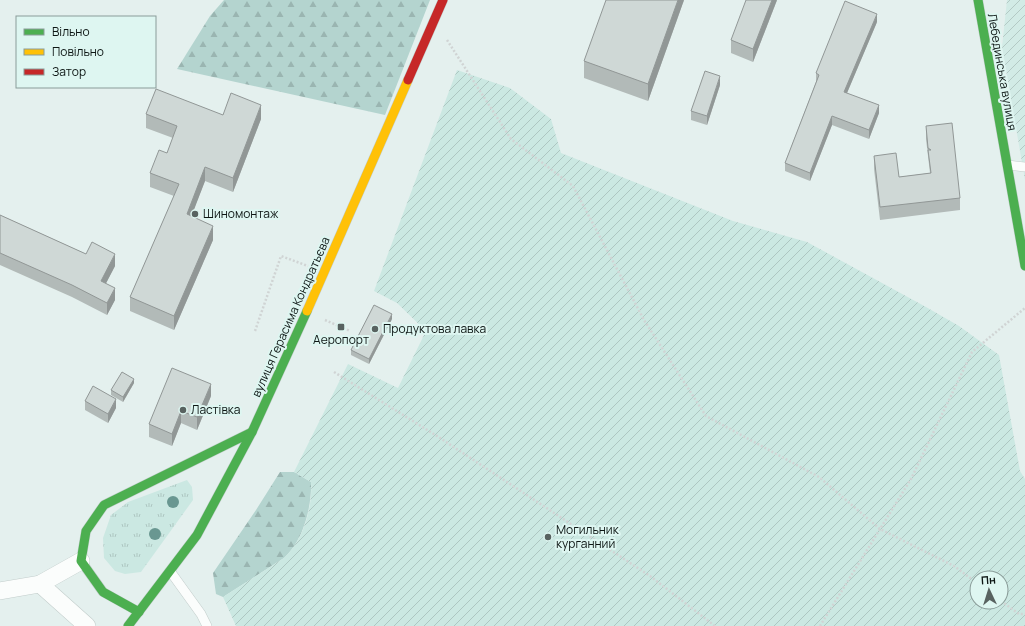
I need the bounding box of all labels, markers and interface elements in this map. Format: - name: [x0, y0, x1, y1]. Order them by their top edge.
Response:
- street label: Лебединська вулиця: [984, 12, 1021, 132]
- legend: [16, 16, 156, 88]
- text: Вільно: [52, 23, 90, 40]
- text: Повільно: [52, 43, 104, 60]
- text: Затор: [52, 63, 86, 80]
- place label: Шиномонтаж: [203, 205, 279, 222]
- marker: Шиномонтаж: [190, 209, 200, 219]
- street label: вулиця Герасима Кондратьєва: [247, 234, 334, 400]
- place label: Продуктова лавка: [383, 320, 486, 337]
- marker: Аеропорт: [336, 322, 346, 332]
- marker: Продуктова лавка: [370, 324, 380, 334]
- place label: Аеропорт: [313, 331, 369, 348]
- place label: Ластівка: [191, 401, 240, 418]
- marker: Ластівка: [178, 405, 188, 415]
- place label: Могильник курганний: [556, 521, 620, 552]
- marker: Могильник курганний: [543, 532, 553, 542]
- north arrow: [969, 570, 1009, 610]
- text: Пн: [980, 572, 996, 588]

